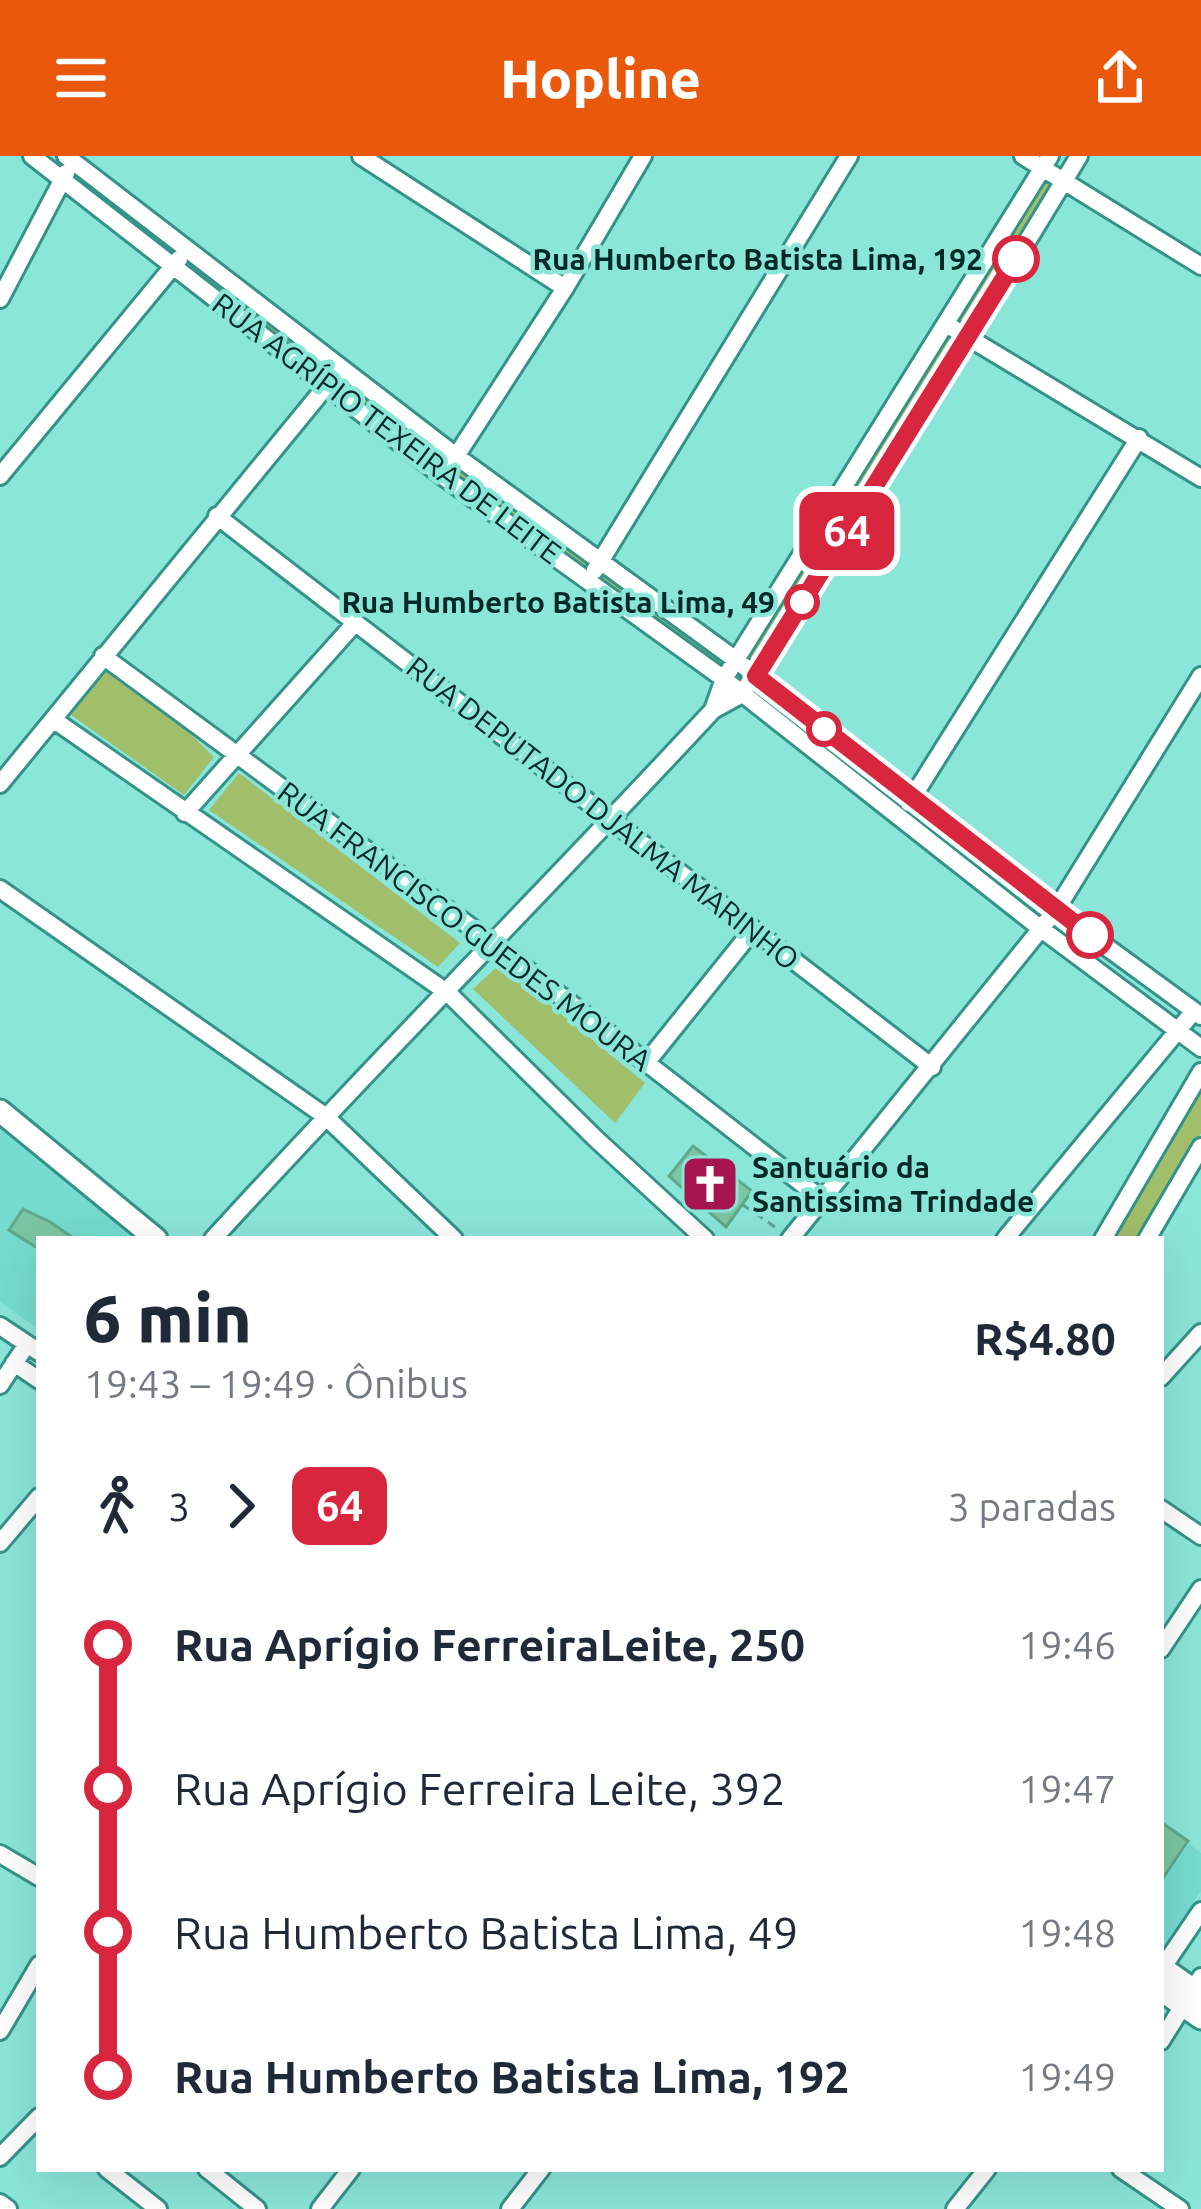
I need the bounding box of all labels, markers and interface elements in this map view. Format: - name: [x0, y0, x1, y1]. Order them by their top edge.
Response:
- icon: menu: [48, 45, 114, 111]
- icon: share: [1087, 45, 1153, 111]
- text: Hopline: [500, 48, 701, 108]
- marker: Rua Humberto Batista Lima, 192: [994, 237, 1038, 281]
- place label: Rua Humberto Batista Lima, 192: [533, 242, 983, 276]
- street label: RUA AGRÍPIO TEXEIRA DE LEITE: [206, 285, 569, 570]
- line badge: 64: [793, 492, 901, 570]
- text: 64: [823, 507, 871, 554]
- place label: Rua Humberto Batista Lima, 49: [341, 585, 775, 619]
- marker: Rua Humberto Batista Lima, 49: [786, 586, 818, 618]
- street label: RUA DEPUTADO DJALMA MARINHO: [400, 649, 806, 977]
- unlabelled marker: [808, 713, 840, 745]
- street label: RUA FRANCISCO GUEDES MOURA: [272, 774, 659, 1078]
- unlabelled marker: [1068, 913, 1112, 957]
- place label: Santuário da Santissima Trindade: [752, 1150, 1034, 1218]
- church icon: Santuário da Santissima Trindade: [679, 1153, 741, 1215]
- text: 6 min: [84, 1280, 252, 1354]
- text: R$4.80: [974, 1313, 1116, 1364]
- text: 19:43 – 19:49 · Ônibus: [84, 1362, 468, 1405]
- icon: walk: [84, 1473, 150, 1539]
- icon: forward: [208, 1473, 274, 1539]
- text: 64: [316, 1482, 363, 1529]
- text: 3: [168, 1485, 190, 1528]
- text: 3 paradas: [948, 1485, 1116, 1528]
- text: Rua Aprígio FerreiraLeite, 250: [174, 1619, 805, 1670]
- text: 19:46: [1018, 1623, 1116, 1666]
- text: Rua Aprígio Ferreira Leite, 392: [174, 1763, 786, 1814]
- text: 19:47: [1018, 1767, 1116, 1810]
- text: Rua Humberto Batista Lima, 49: [174, 1907, 798, 1958]
- text: 19:48: [1018, 1911, 1116, 1954]
- text: Rua Humberto Batista Lima, 192: [174, 2051, 850, 2102]
- text: 19:49: [1018, 2055, 1116, 2098]

